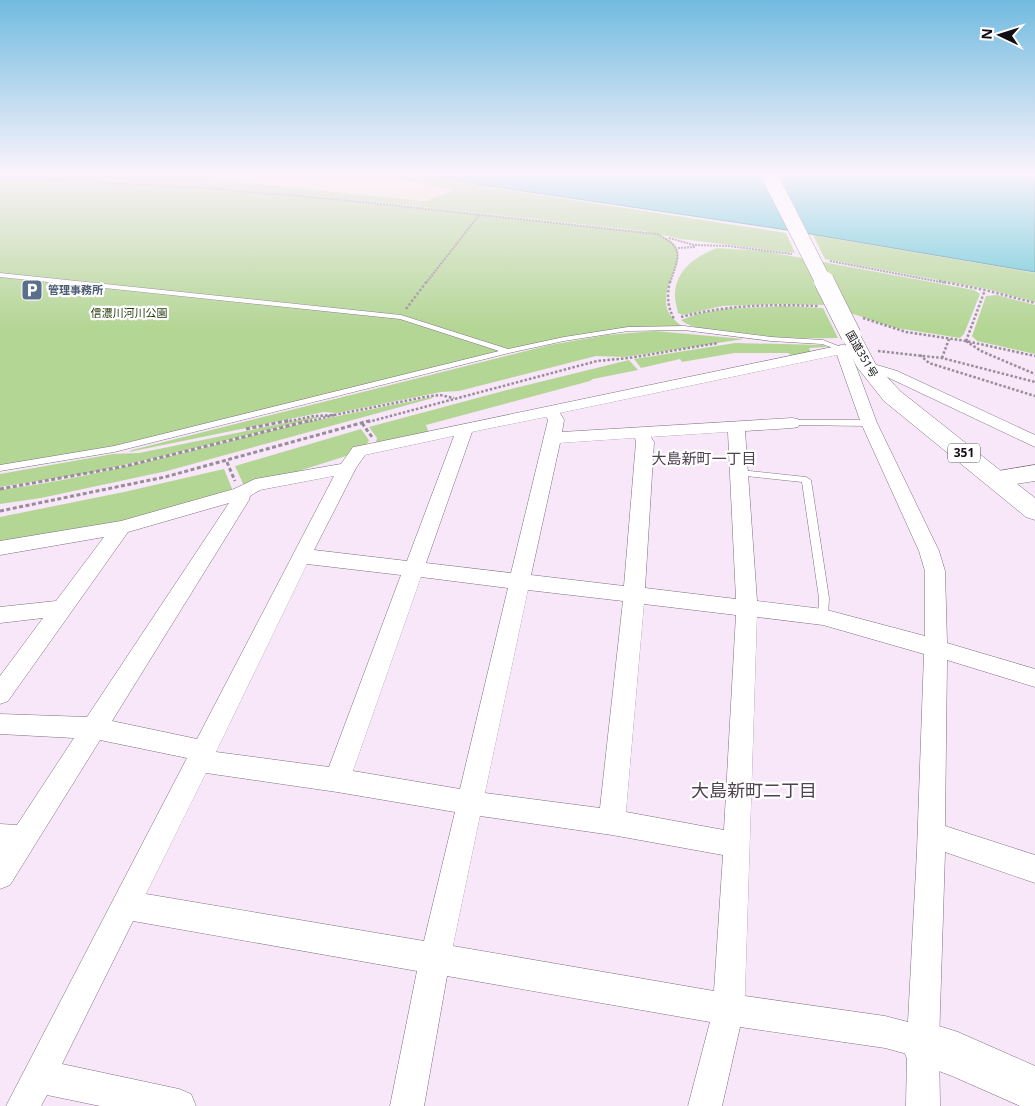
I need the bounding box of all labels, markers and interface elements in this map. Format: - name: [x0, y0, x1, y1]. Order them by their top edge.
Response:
- north arrow: [975, 10, 1025, 60]
- text: N: [977, 28, 996, 40]
- parking icon: 管理事務所: [20, 278, 44, 302]
- place label: 管理事務所: [48, 282, 103, 297]
- park label: 信濃川河川公園: [91, 305, 168, 320]
- street label: 国道351号: [843, 328, 882, 380]
- road number: 351: [948, 443, 980, 462]
- district label: 大島新町一丁目: [651, 448, 757, 468]
- district label: 大島新町二丁目: [691, 778, 817, 802]

